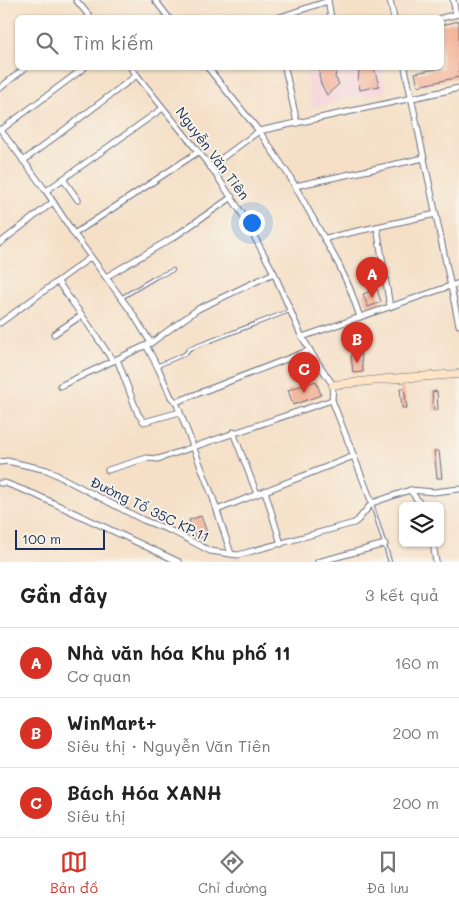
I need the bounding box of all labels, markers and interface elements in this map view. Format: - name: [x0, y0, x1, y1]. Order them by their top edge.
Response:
- search box: [15, 15, 444, 70]
- icon: search: [33, 29, 61, 57]
- text: Tìm kiếm: [73, 30, 154, 55]
- street label: Nguyễn Văn Tiên: [172, 103, 254, 203]
- your location: [239, 210, 265, 236]
- pin: A: [356, 257, 388, 298]
- pin: B: [341, 322, 373, 363]
- pin: C: [288, 352, 320, 393]
- street label: Đường Tổ 35C KP.11: [87, 472, 213, 546]
- map controls: [399, 502, 444, 547]
- button: layers: [399, 502, 444, 547]
- scale bar: [15, 527, 105, 550]
- text: 100 m: [22, 529, 61, 548]
- text: Gần đây: [20, 581, 108, 608]
- text: 3 kết quả: [365, 584, 439, 605]
- text: Nhà văn hóa Khu phố 11: [67, 640, 290, 665]
- text: A: [30, 652, 42, 673]
- text: 160 m: [394, 652, 439, 673]
- text: Cơ quan: [67, 665, 131, 686]
- text: WinMart+: [67, 710, 157, 735]
- text: B: [31, 722, 41, 743]
- text: 200 m: [392, 722, 439, 743]
- text: Siêu thị · Nguyễn Văn Tiên: [67, 735, 270, 756]
- text: Bách Hóa XANH: [67, 780, 222, 805]
- text: C: [30, 792, 42, 813]
- text: 200 m: [392, 792, 439, 813]
- text: Siêu thị: [67, 805, 126, 826]
- tab: Bản đồ: [50, 848, 98, 897]
- tab: Chỉ đường: [198, 848, 267, 897]
- tab: Đã lưu: [367, 848, 409, 897]

